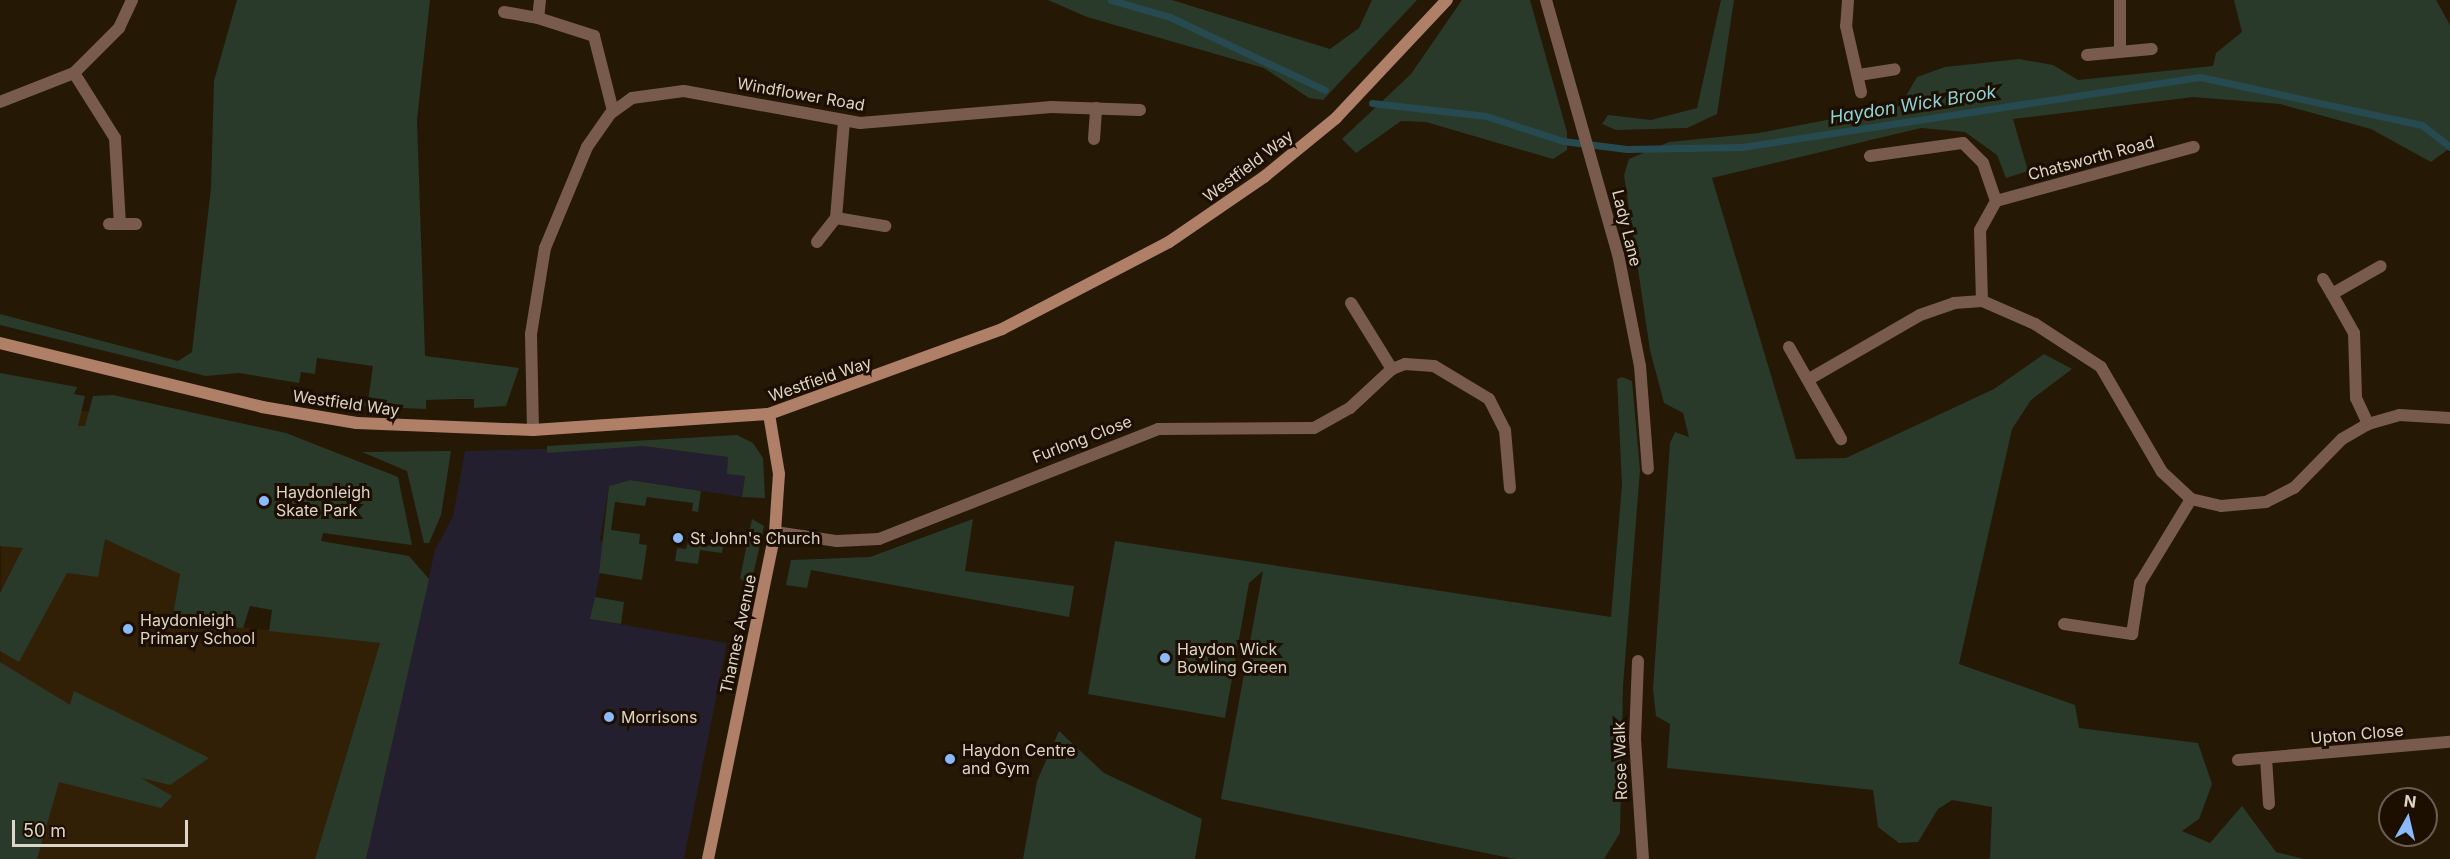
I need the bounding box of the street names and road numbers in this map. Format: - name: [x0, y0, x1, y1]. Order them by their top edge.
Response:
- street label: Windflower Road: [736, 73, 866, 115]
- street label: Westfield Way: [1199, 126, 1297, 206]
- street label: Chatsworth Road: [2026, 132, 2156, 184]
- street label: Lady Lane: [1608, 188, 1646, 268]
- street label: Westfield Way: [766, 352, 874, 406]
- street label: Westfield Way: [291, 386, 401, 420]
- street label: Furlong Close: [1030, 411, 1134, 467]
- street label: Thames Avenue: [716, 573, 760, 695]
- street label: Upton Close: [2310, 720, 2404, 748]
- street label: Rose Walk: [1609, 721, 1631, 801]

